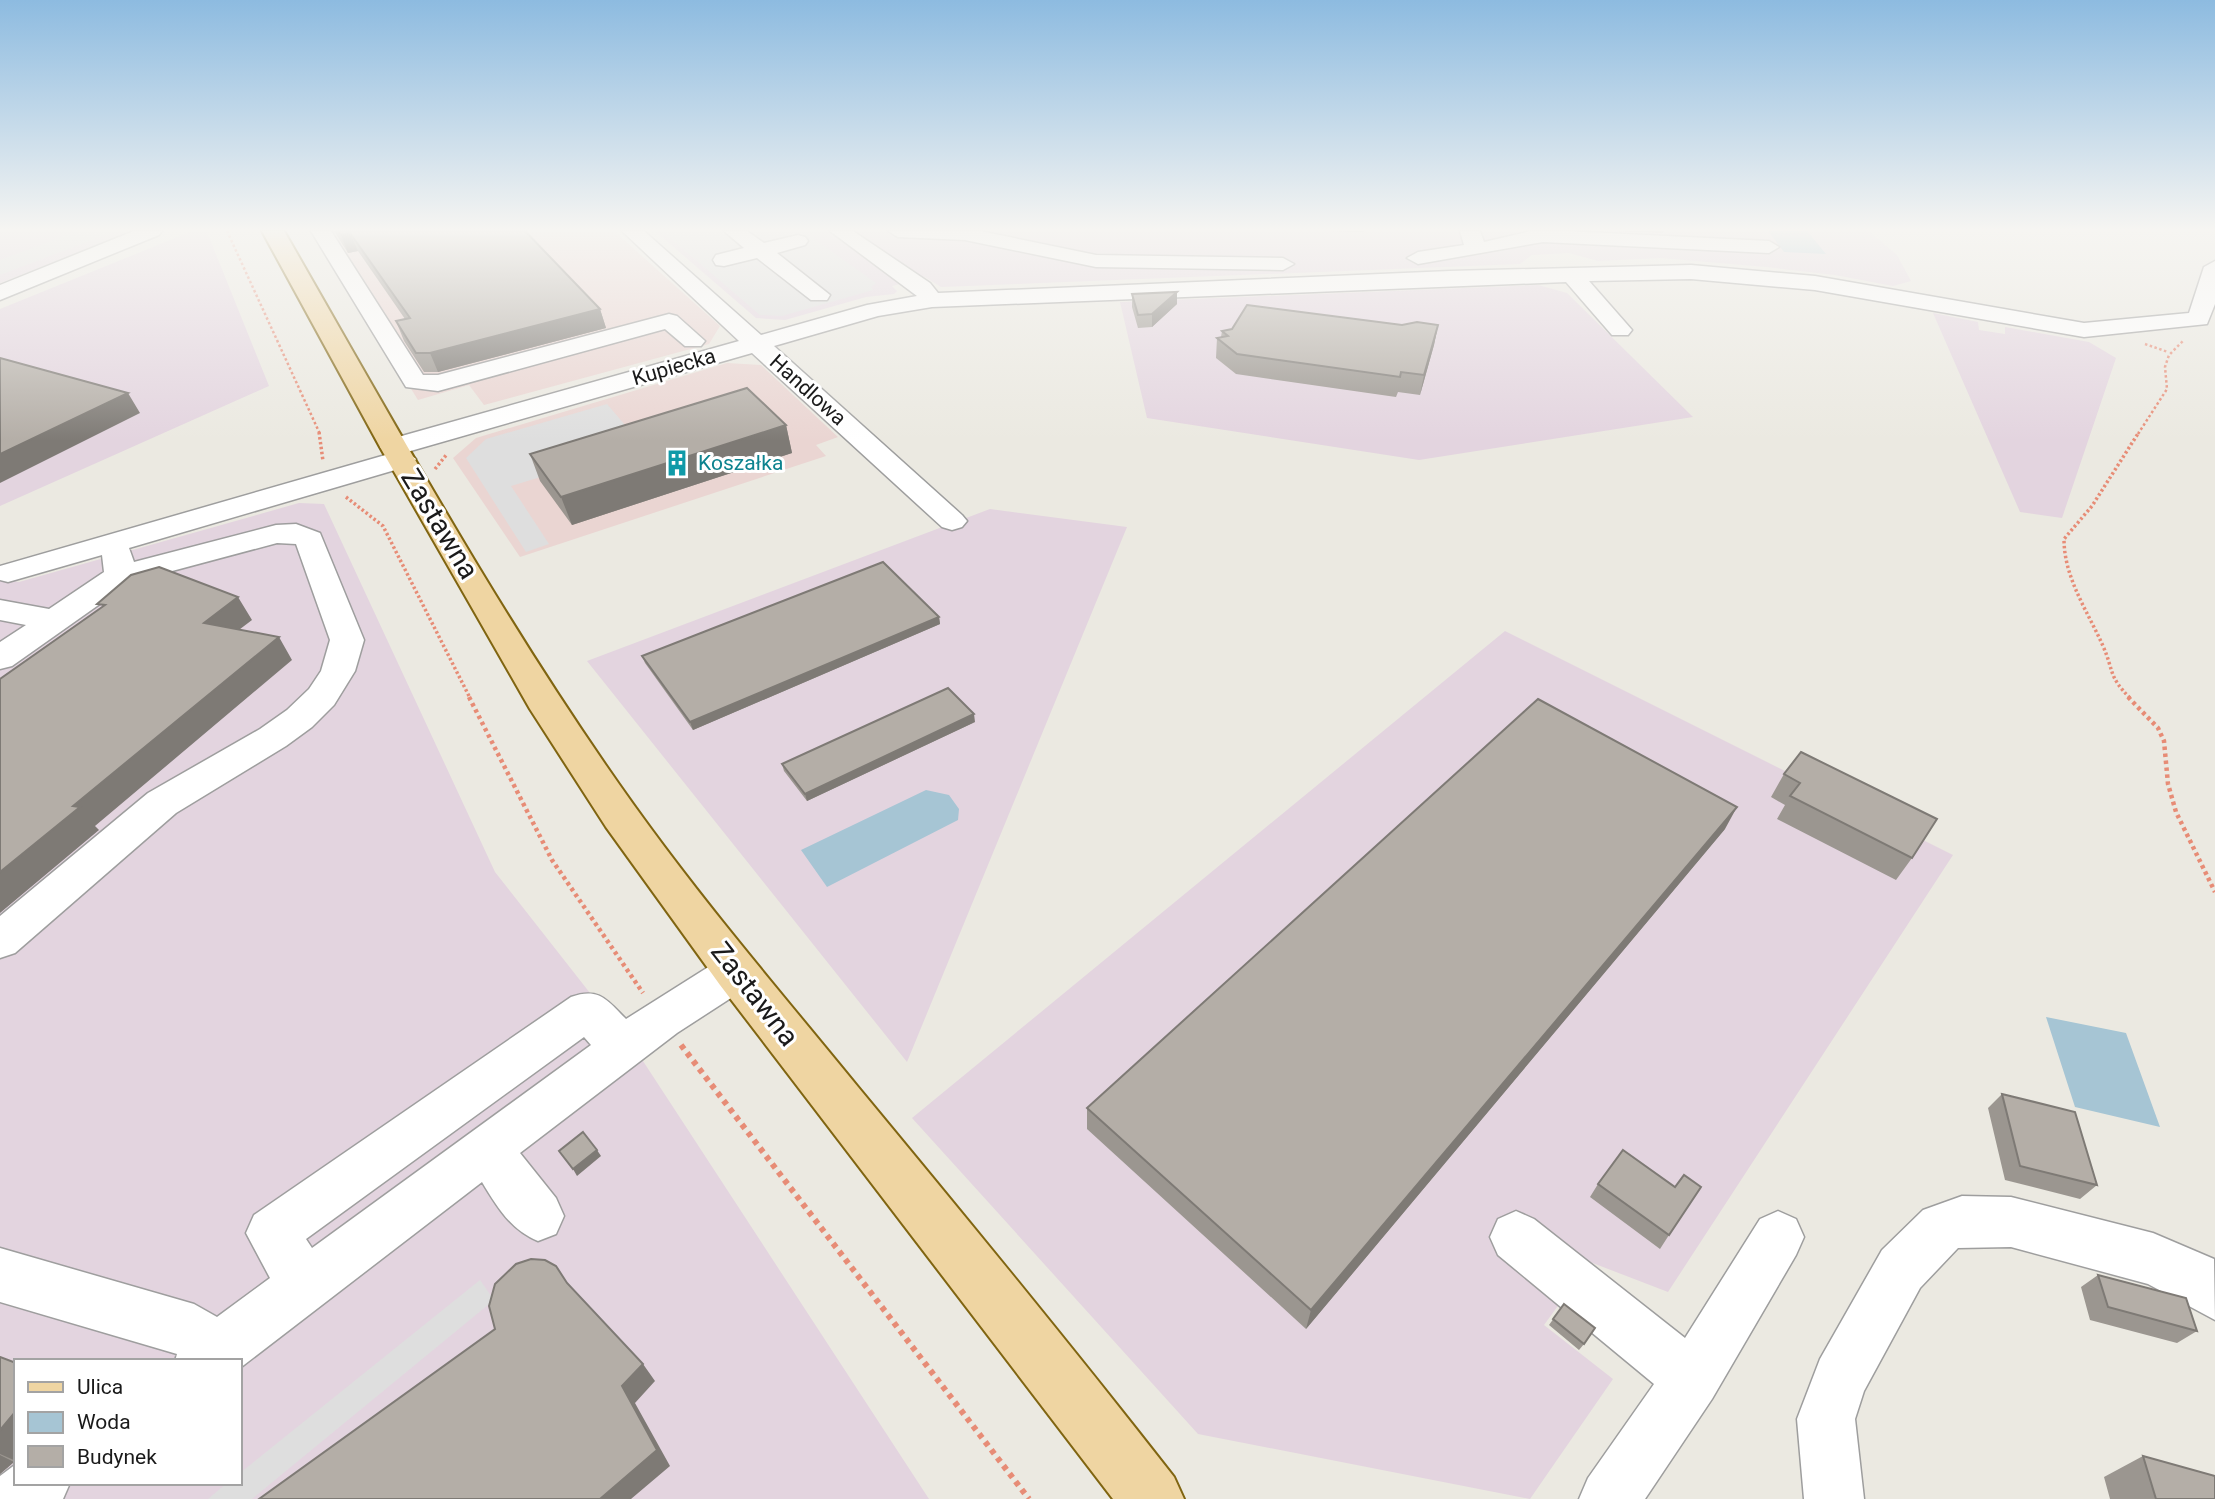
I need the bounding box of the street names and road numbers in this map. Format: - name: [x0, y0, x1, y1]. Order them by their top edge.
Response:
- street label: Kupiecka: [630, 344, 718, 390]
- street label: Handlowa: [765, 350, 851, 430]
- street label: Zastawna: [394, 463, 486, 585]
- street label: Zastawna: [704, 936, 806, 1052]

